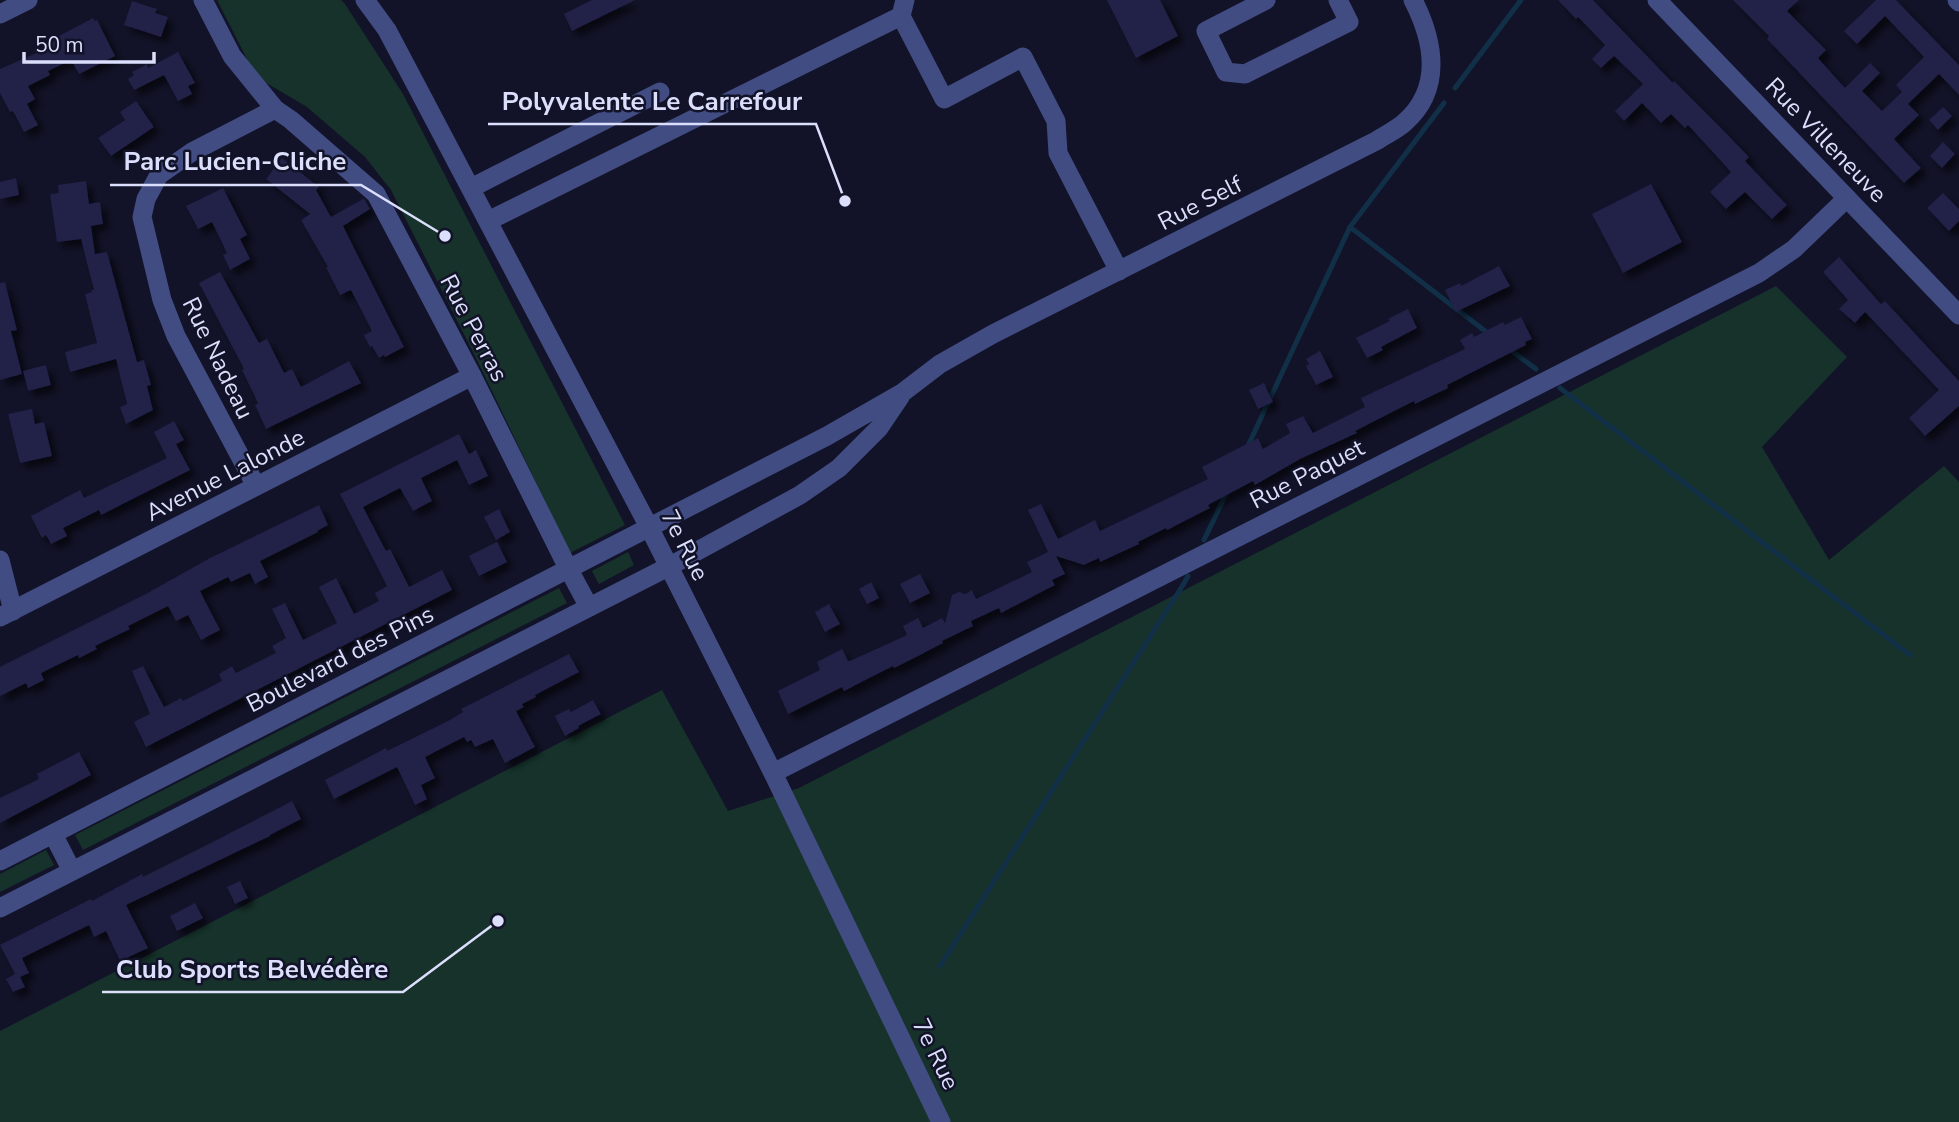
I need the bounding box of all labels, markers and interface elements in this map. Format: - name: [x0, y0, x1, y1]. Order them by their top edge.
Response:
- scale bar: [24, 21, 154, 65]
- text: 50 m: [35, 31, 84, 59]
- street label: Rue Villeneuve: [1758, 71, 1894, 209]
- callout: Polyvalente Le Carrefour: [488, 77, 816, 124]
- text: Polyvalente Le Carrefour: [502, 84, 803, 119]
- callout: Parc Lucien-Cliche: [110, 138, 361, 185]
- text: Parc Lucien-Cliche: [124, 144, 346, 179]
- street label: Rue Self: [1152, 168, 1249, 238]
- street label: Rue Perras: [432, 269, 516, 387]
- street label: Rue Nadeau: [175, 292, 261, 424]
- street label: Avenue Lalonde: [140, 421, 310, 529]
- street label: Rue Paquet: [1244, 431, 1370, 516]
- street label: 7e Rue: [654, 504, 716, 586]
- street label: Boulevard des Pins: [241, 598, 439, 720]
- callout: Club Sports Belvédère: [102, 945, 403, 992]
- text: Club Sports Belvédère: [116, 952, 388, 987]
- street label: 7e Rue: [905, 1013, 967, 1095]

